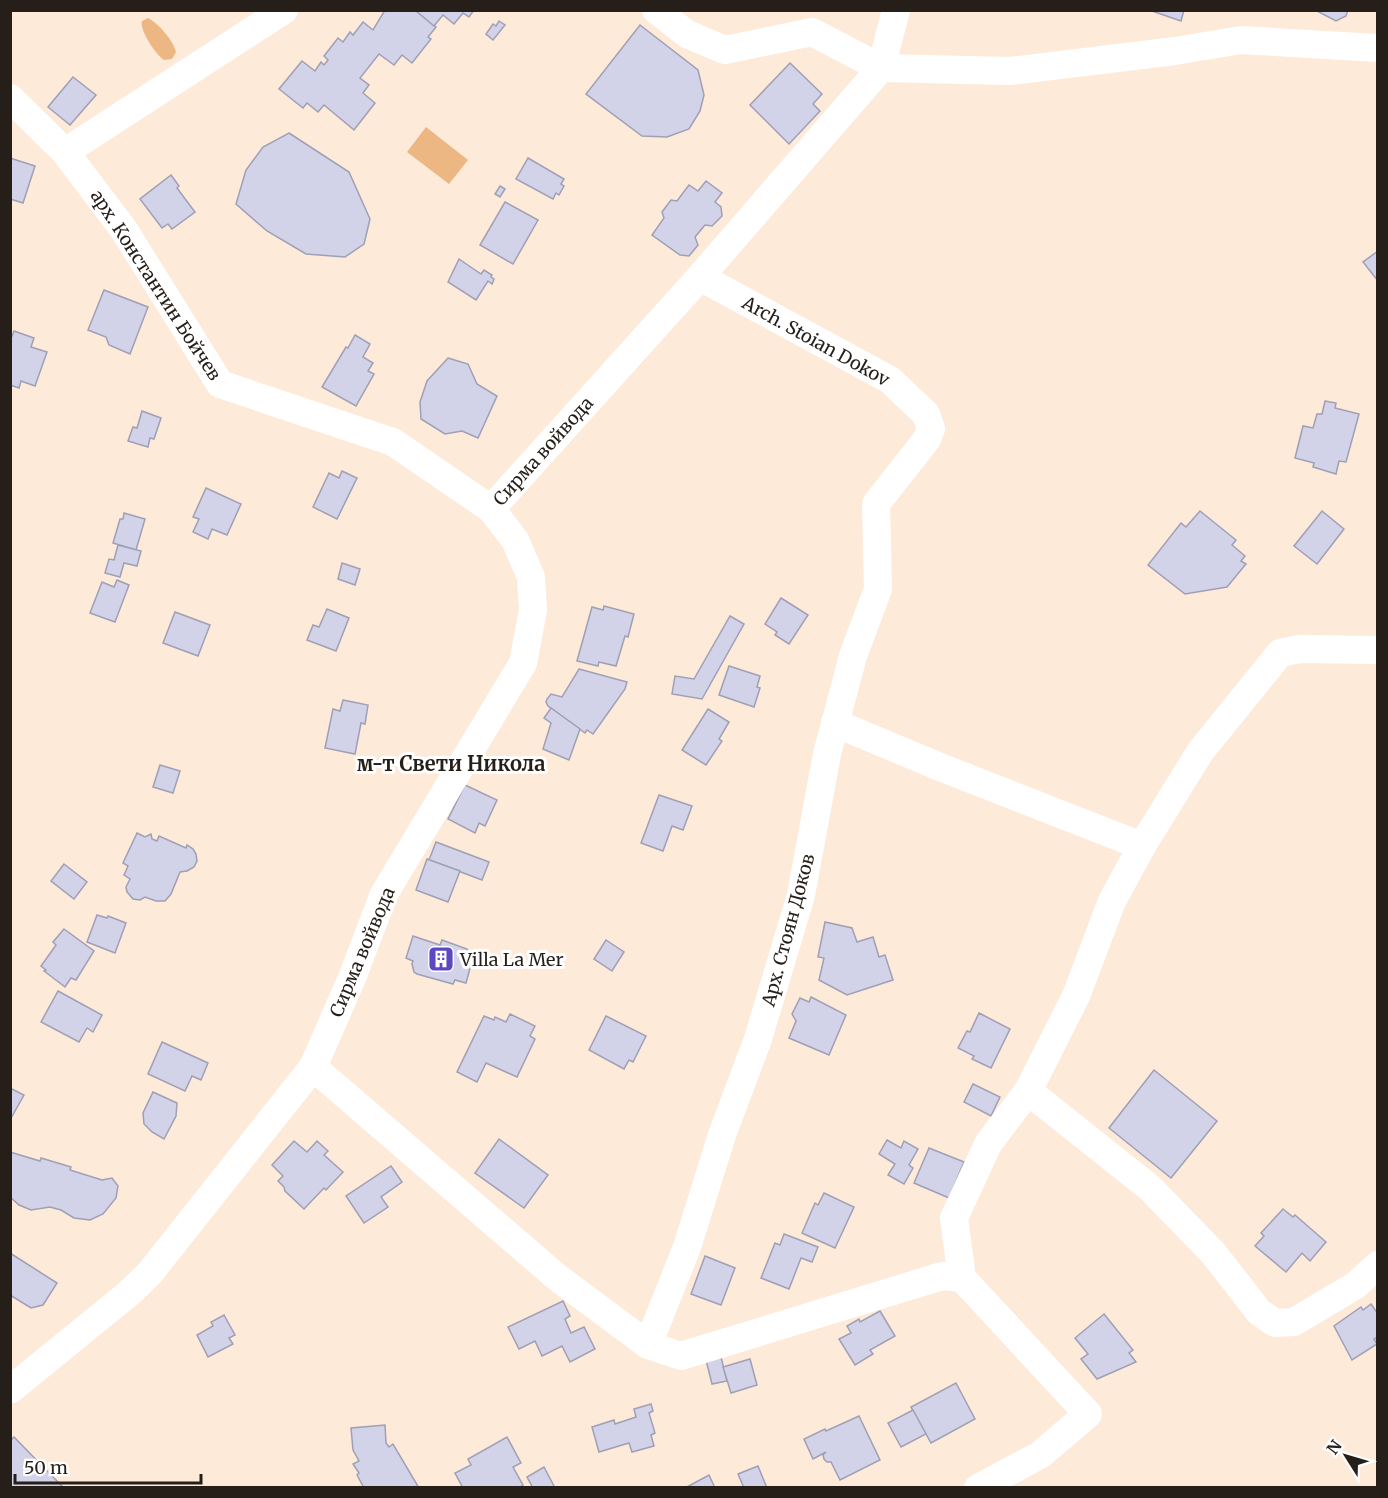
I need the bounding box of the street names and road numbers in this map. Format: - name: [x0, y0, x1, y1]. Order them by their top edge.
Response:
- street label: арх. Константин Бойчев: [86, 185, 227, 385]
- street label: Arch. Stoian Dokov: [738, 291, 894, 391]
- street label: Сирма войвода: [488, 391, 598, 510]
- street label: Арх. Стоян Доков: [756, 851, 820, 1010]
- street label: Сирма войвода: [324, 883, 400, 1020]

